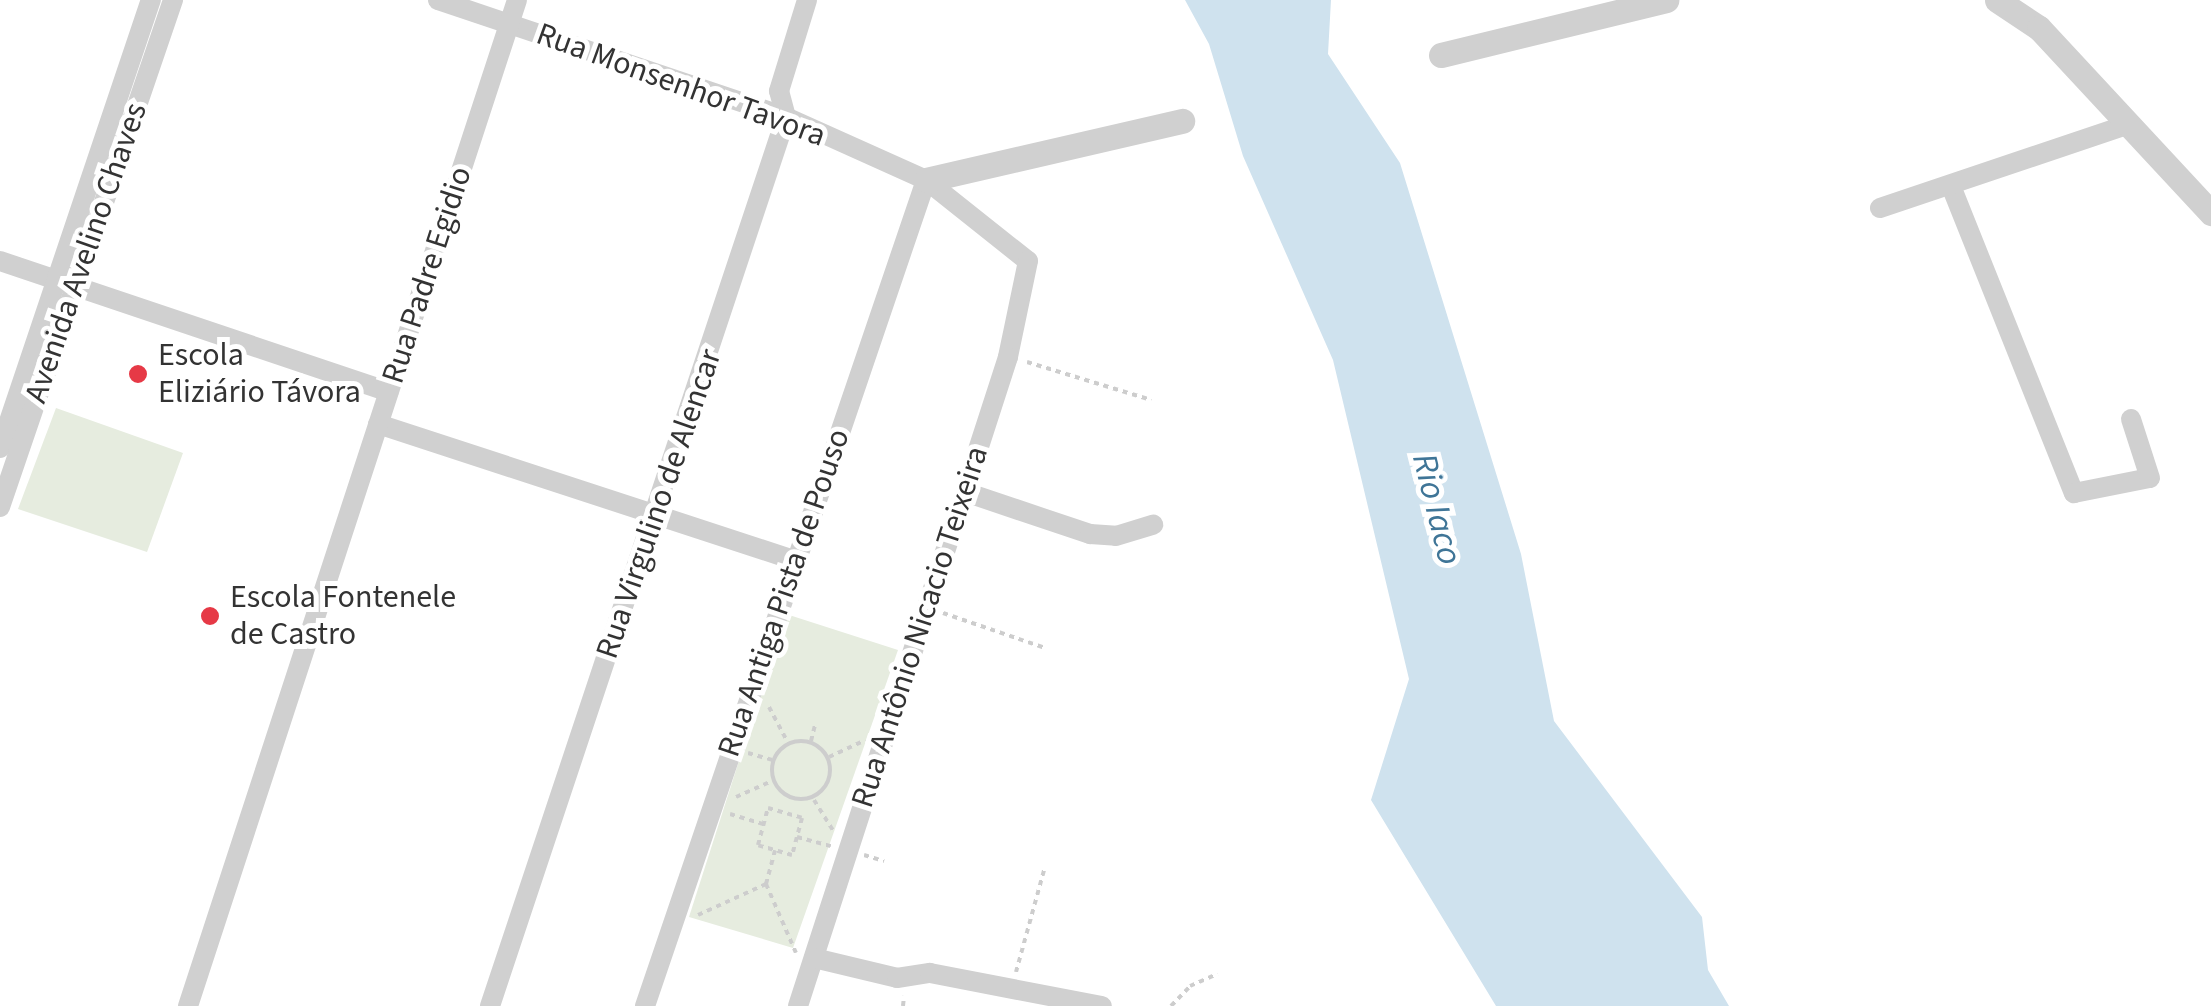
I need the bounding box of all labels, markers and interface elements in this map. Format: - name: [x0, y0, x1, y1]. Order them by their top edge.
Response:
- street label: Rua Monsenhor Tavora: [531, 15, 831, 155]
- street label: Avenida Avelino Chaves: [17, 98, 155, 408]
- street label: Rua Padre Egidio: [374, 162, 480, 388]
- place label: Escola Eliziário Távora: [158, 337, 361, 412]
- street label: Rua Virgulino de Alencar: [588, 344, 730, 664]
- marker: Escola Eliziário Távora: [127, 363, 149, 385]
- street label: Rua Antiga Pista de Pouso: [710, 424, 858, 762]
- street label: Rua Antônio Nicacio Teixeira: [843, 441, 997, 813]
- water label: Rio Iaco: [1403, 449, 1471, 569]
- place label: Escola Fontenele de Castro: [230, 579, 456, 654]
- marker: Escola Fontenele de Castro: [199, 605, 221, 627]

